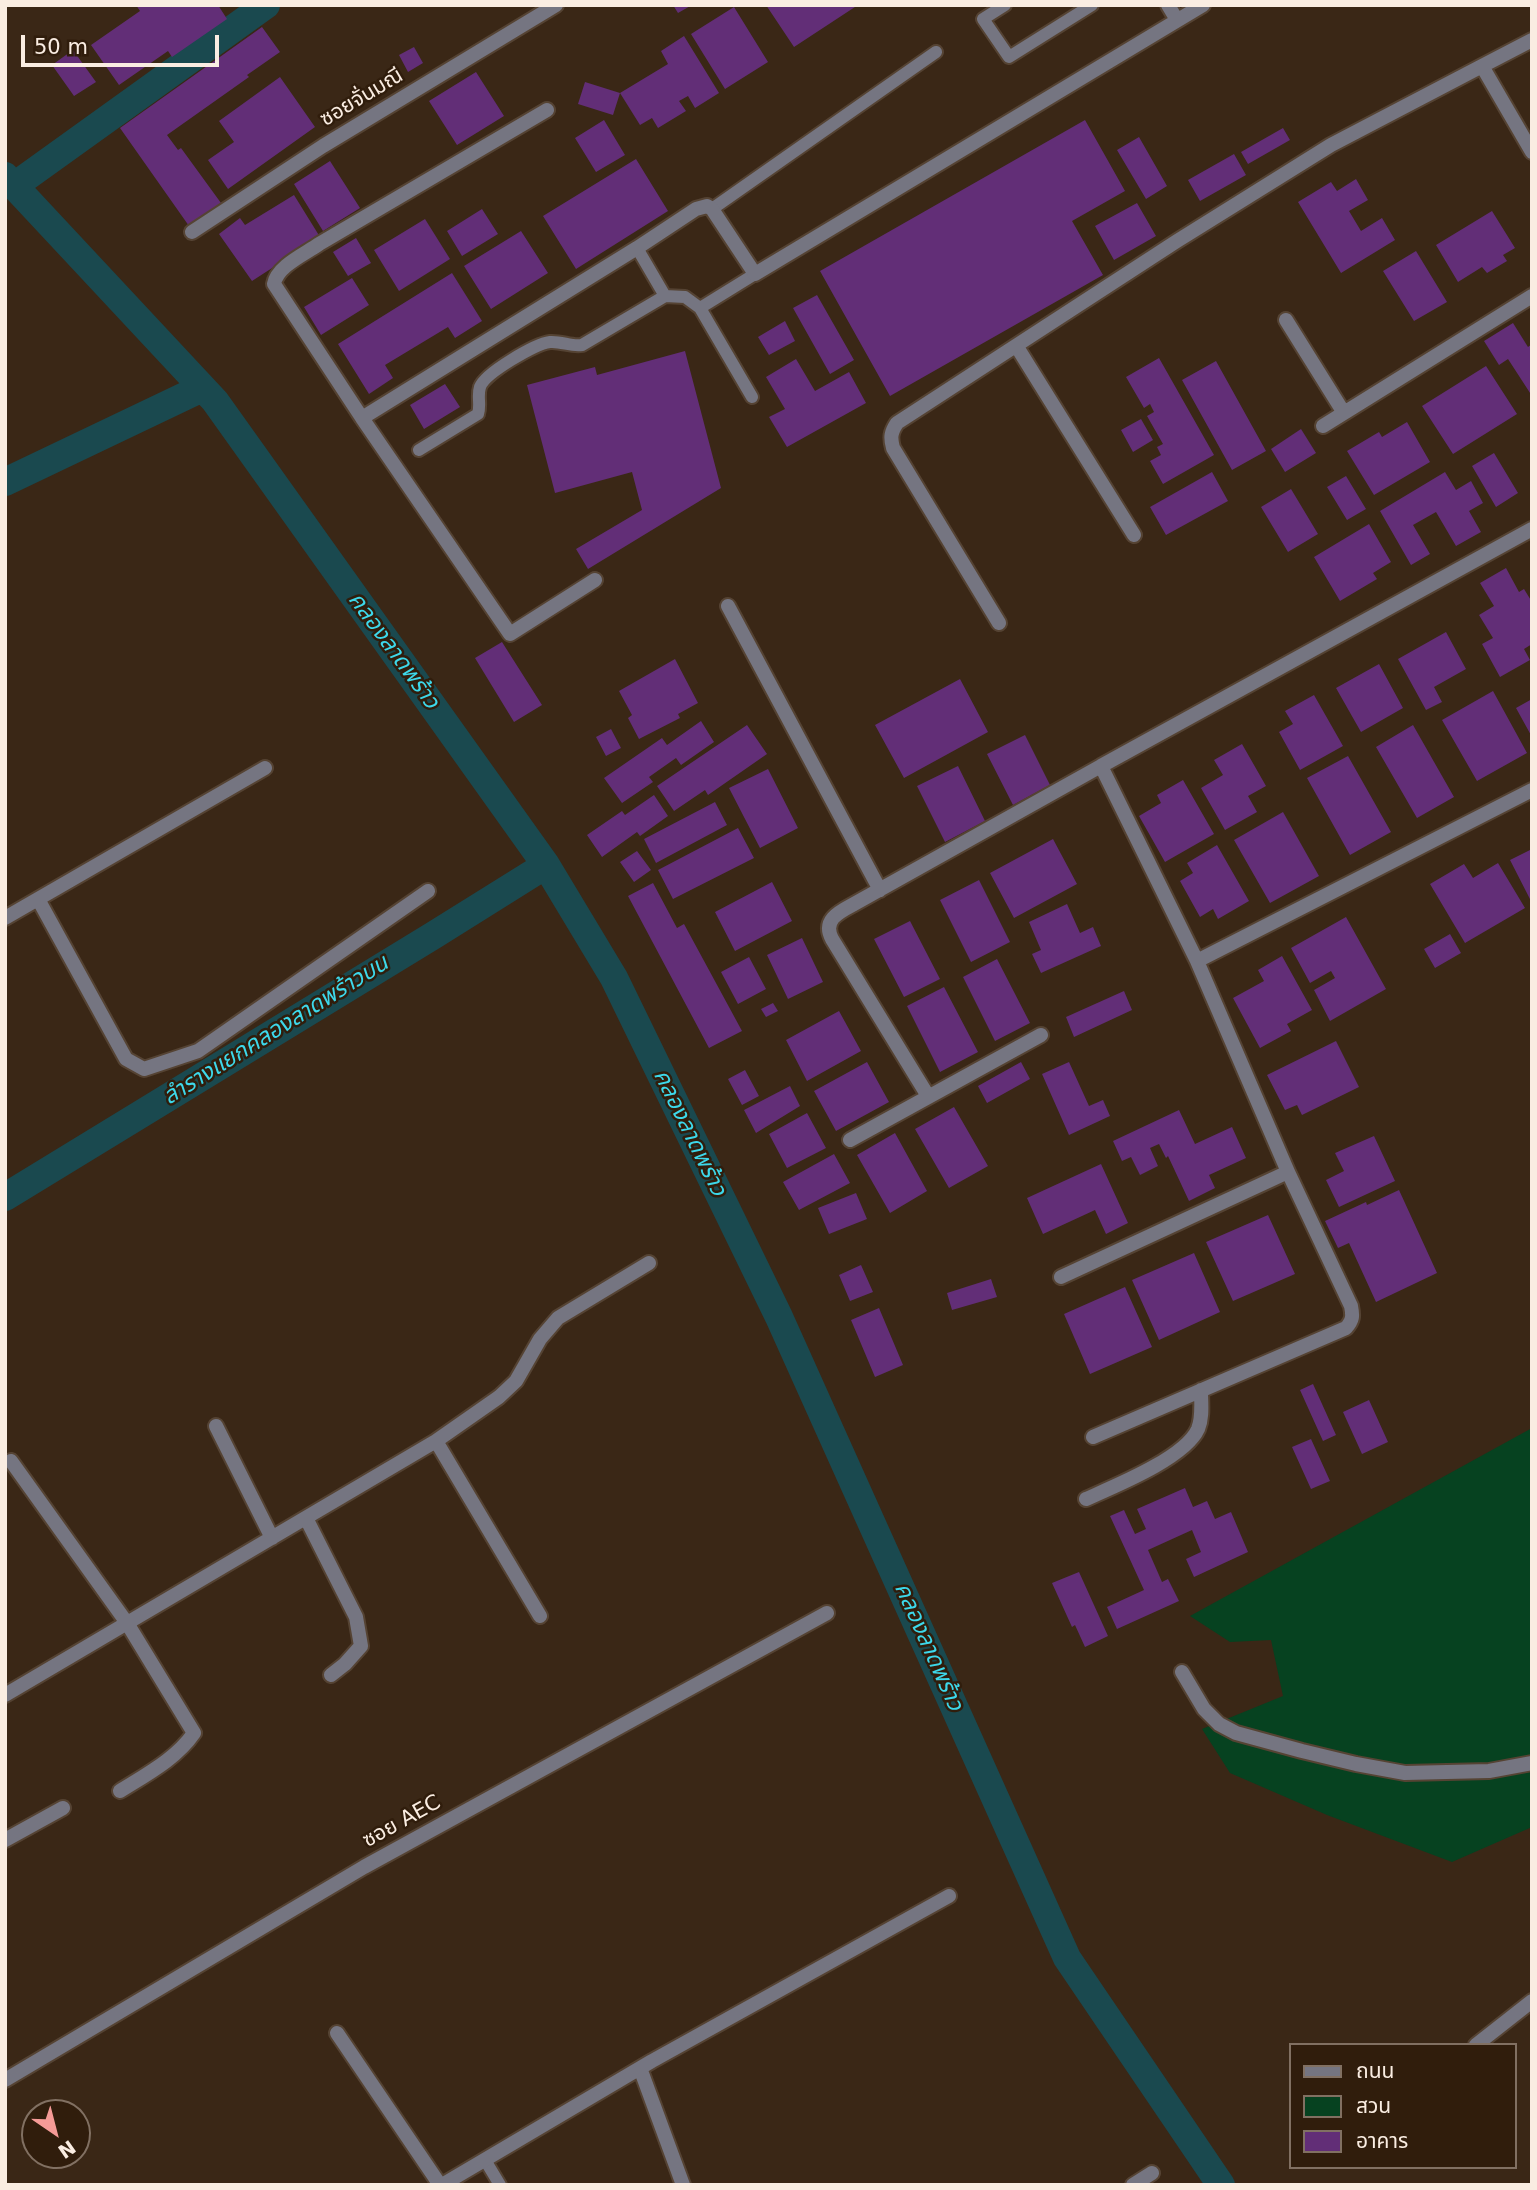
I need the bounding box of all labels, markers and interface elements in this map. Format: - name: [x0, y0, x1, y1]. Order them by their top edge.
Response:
- scale bar: [24, 21, 222, 65]
- text: 50 m: [34, 35, 88, 59]
- street label: ซอยจั่นมณี: [316, 63, 408, 133]
- water label: คลองลาดพร้าว: [341, 587, 445, 715]
- water label: ลำรางแยกคลองลาดพร้าวบน: [158, 950, 394, 1112]
- water label: คลองลาดพร้าว: [647, 1065, 731, 1201]
- water label: คลองลาดพร้าว: [887, 1579, 969, 1715]
- street label: ซอย AEC: [359, 1790, 445, 1854]
- legend: [1288, 2043, 1516, 2169]
- text: ถนน: [1356, 2059, 1394, 2083]
- text: สวน: [1356, 2094, 1391, 2118]
- north arrow: [21, 2099, 91, 2169]
- text: อาคาร: [1356, 2129, 1408, 2153]
- text: N: [54, 2136, 80, 2163]

